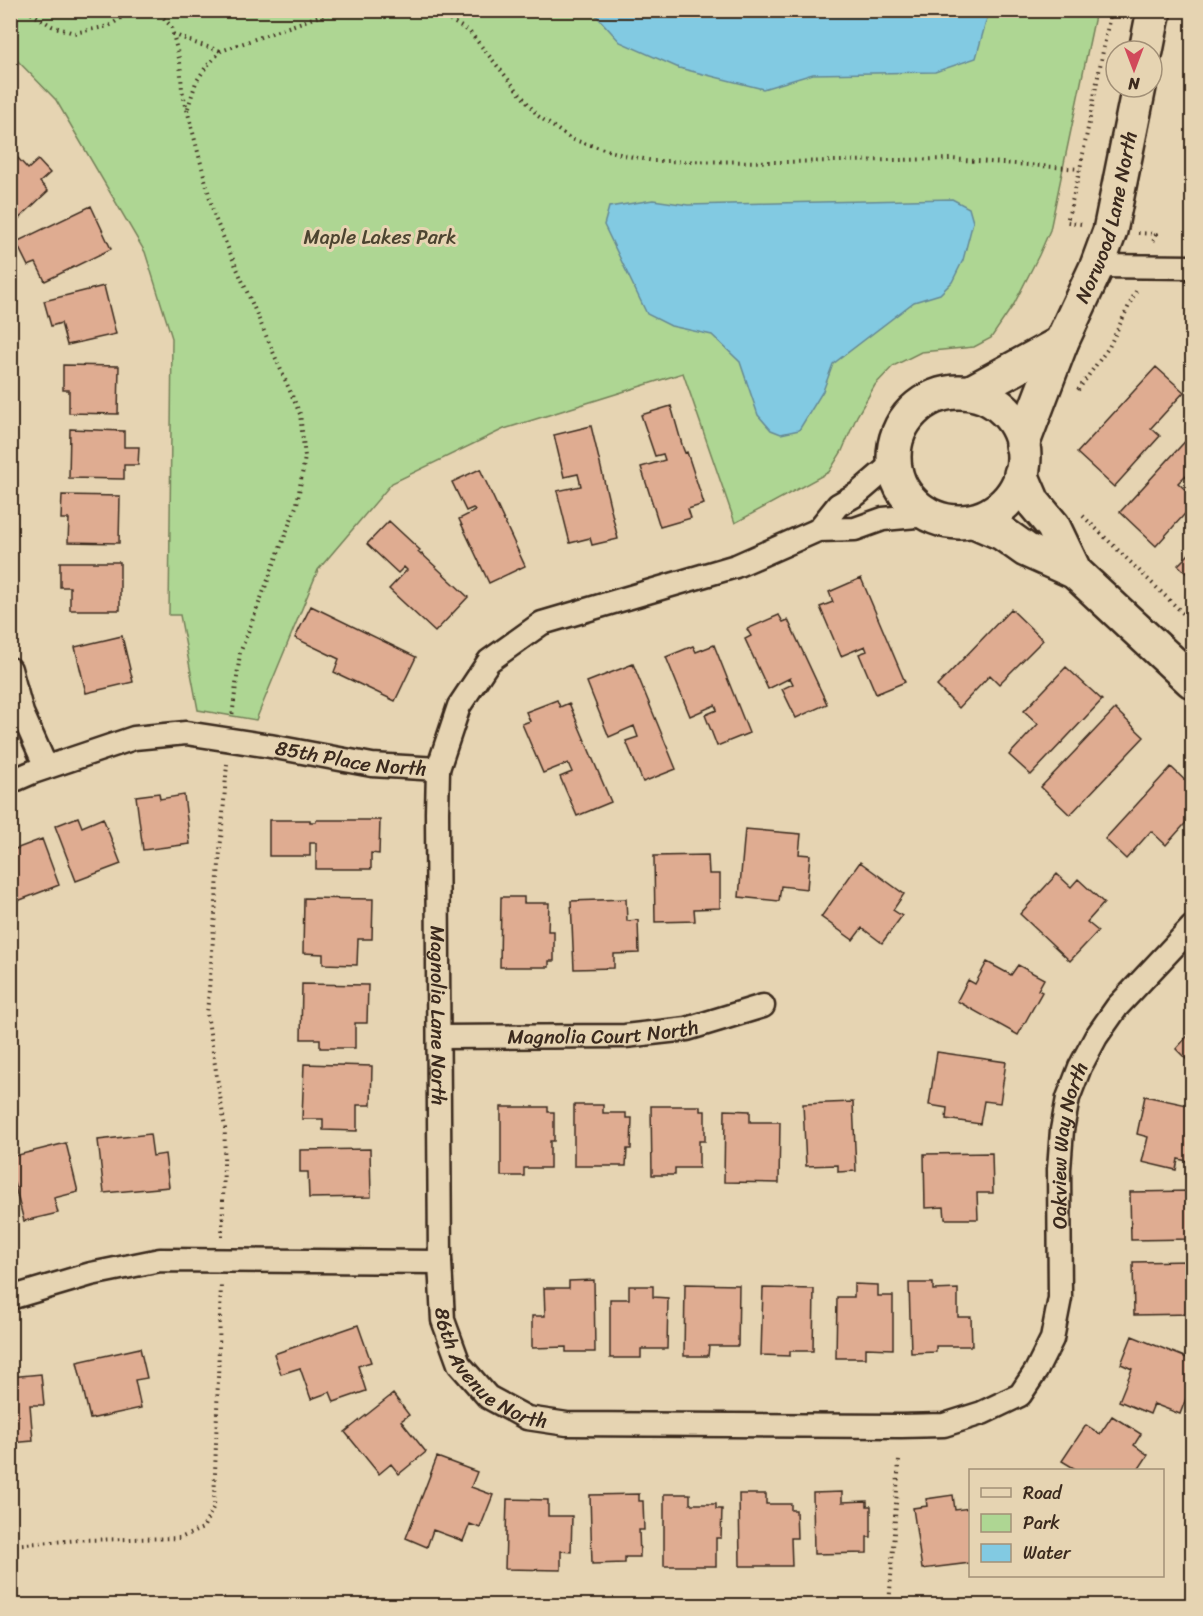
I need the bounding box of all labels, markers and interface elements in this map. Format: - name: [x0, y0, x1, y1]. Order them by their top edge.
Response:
- north arrow: [1104, 39, 1164, 99]
- text: N: [1128, 69, 1141, 98]
- street label: Norwood Lane North: [1065, 128, 1147, 309]
- park label: Maple Lakes Park: [304, 220, 457, 255]
- street label: 85th Place North: [272, 730, 428, 786]
- street label: Magnolia Lane North: [420, 925, 456, 1106]
- street label: Magnolia Court North: [507, 1009, 703, 1054]
- street label: Oakview Way North: [1041, 1057, 1098, 1229]
- street label: 86th Avenue North: [425, 1307, 550, 1438]
- legend: [969, 1469, 1164, 1577]
- text: Road: [1023, 1477, 1063, 1509]
- text: Park: [1023, 1507, 1060, 1539]
- text: Water: [1023, 1537, 1072, 1569]

